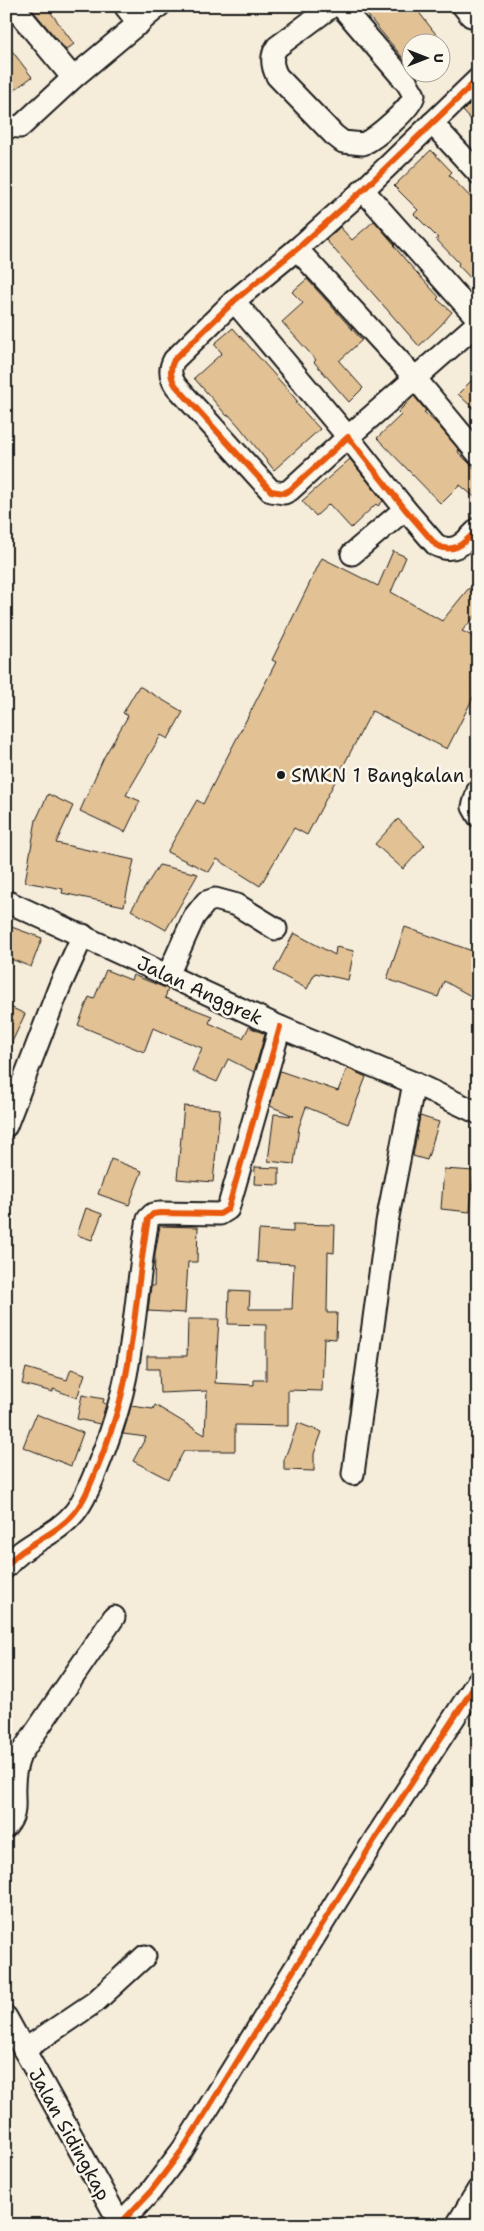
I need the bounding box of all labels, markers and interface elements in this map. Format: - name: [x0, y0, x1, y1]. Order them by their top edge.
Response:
- north arrow: [402, 32, 452, 82]
- text: U: [430, 53, 448, 63]
- place label: SMKN 1 Bangkalan: [291, 763, 464, 788]
- marker: SMKN 1 Bangkalan: [275, 769, 287, 781]
- street label: Jalan Anggrek: [133, 950, 267, 1031]
- street label: Jalan Sidingkap: [23, 2064, 116, 2205]

